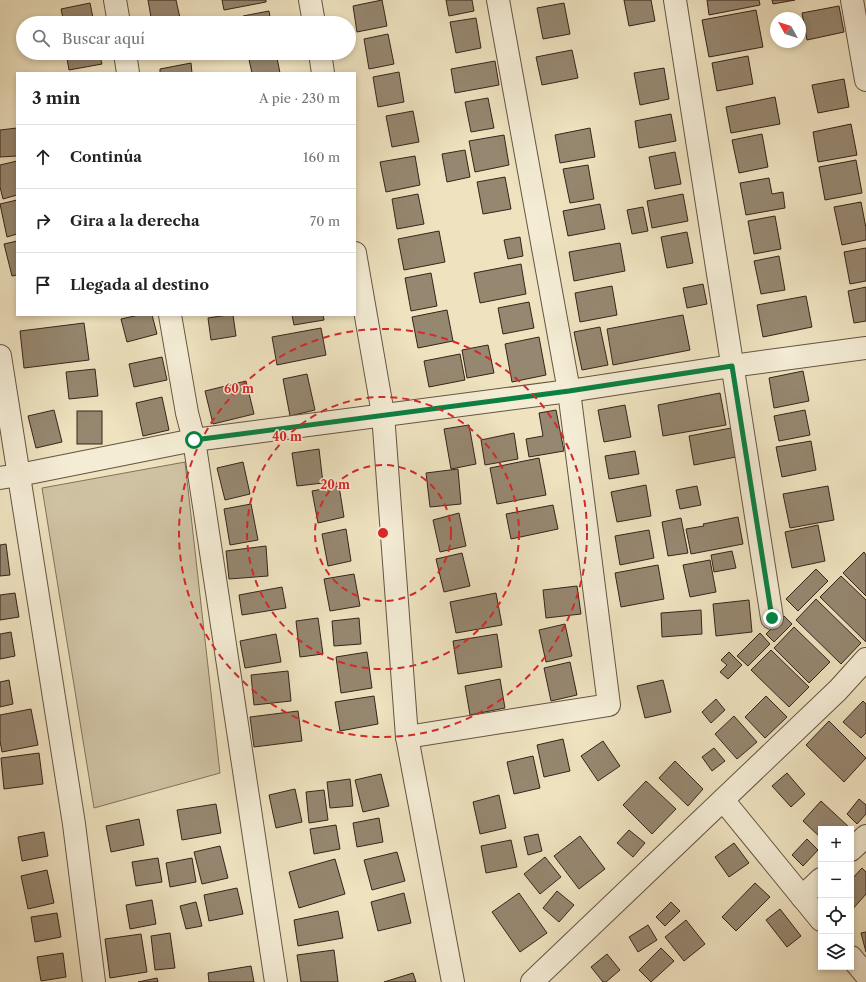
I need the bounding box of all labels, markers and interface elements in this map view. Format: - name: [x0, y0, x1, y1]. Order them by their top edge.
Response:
- north arrow: [770, 12, 806, 48]
- search box: [16, 16, 356, 60]
- icon: search: [30, 27, 52, 49]
- text: Buscar aquí: [62, 29, 145, 48]
- text: 3 min: [32, 88, 81, 108]
- text: A pie · 230 m: [259, 90, 340, 106]
- icon: ahead: [32, 146, 54, 168]
- text: Continúa: [70, 147, 142, 166]
- text: 160 m: [303, 149, 340, 165]
- icon: right: [32, 210, 54, 232]
- text: Gira a la derecha: [70, 211, 200, 230]
- text: 70 m: [310, 213, 340, 229]
- icon: arrive: [32, 274, 54, 296]
- text: Llegada al destino: [70, 275, 209, 294]
- text: 60 m: [224, 381, 254, 396]
- text: 40 m: [272, 429, 302, 444]
- route start: [185, 431, 203, 449]
- text: 20 m: [320, 477, 350, 492]
- centre of rings: [376, 526, 390, 540]
- route end: [763, 609, 781, 627]
- map controls: [818, 826, 854, 970]
- button: +: [818, 826, 854, 862]
- button: −: [818, 862, 854, 898]
- button: locate: [818, 898, 854, 934]
- button: layers: [818, 934, 854, 970]

